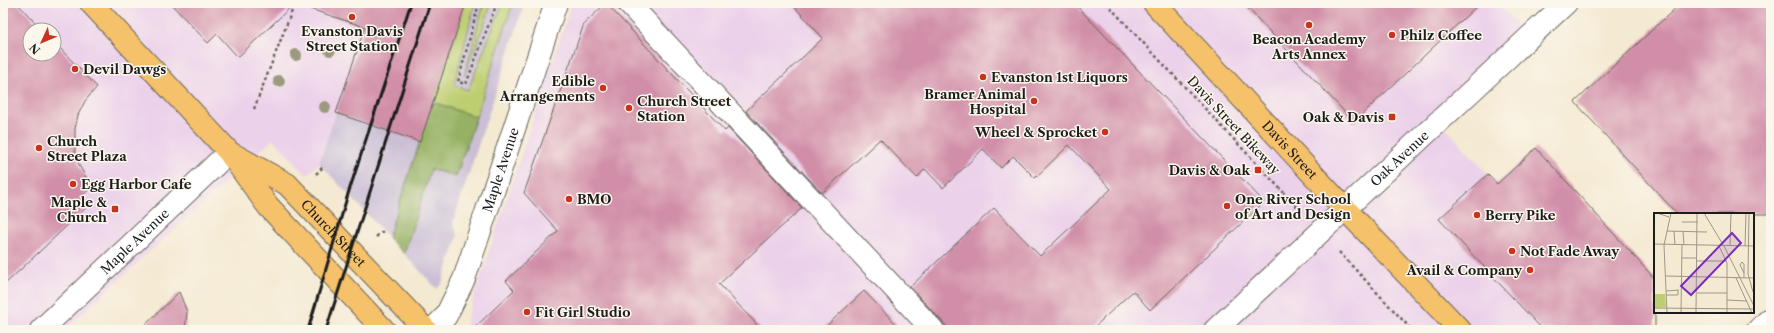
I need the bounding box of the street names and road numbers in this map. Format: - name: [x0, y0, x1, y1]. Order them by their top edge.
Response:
- street label: Davis Street Bikeway: [1184, 72, 1284, 178]
- street label: Davis Street: [1259, 117, 1321, 183]
- street label: Maple Avenue: [479, 125, 522, 214]
- street label: Oak Avenue: [1367, 127, 1432, 189]
- street label: Church Street: [298, 196, 370, 270]
- street label: Maple Avenue: [97, 205, 172, 277]

